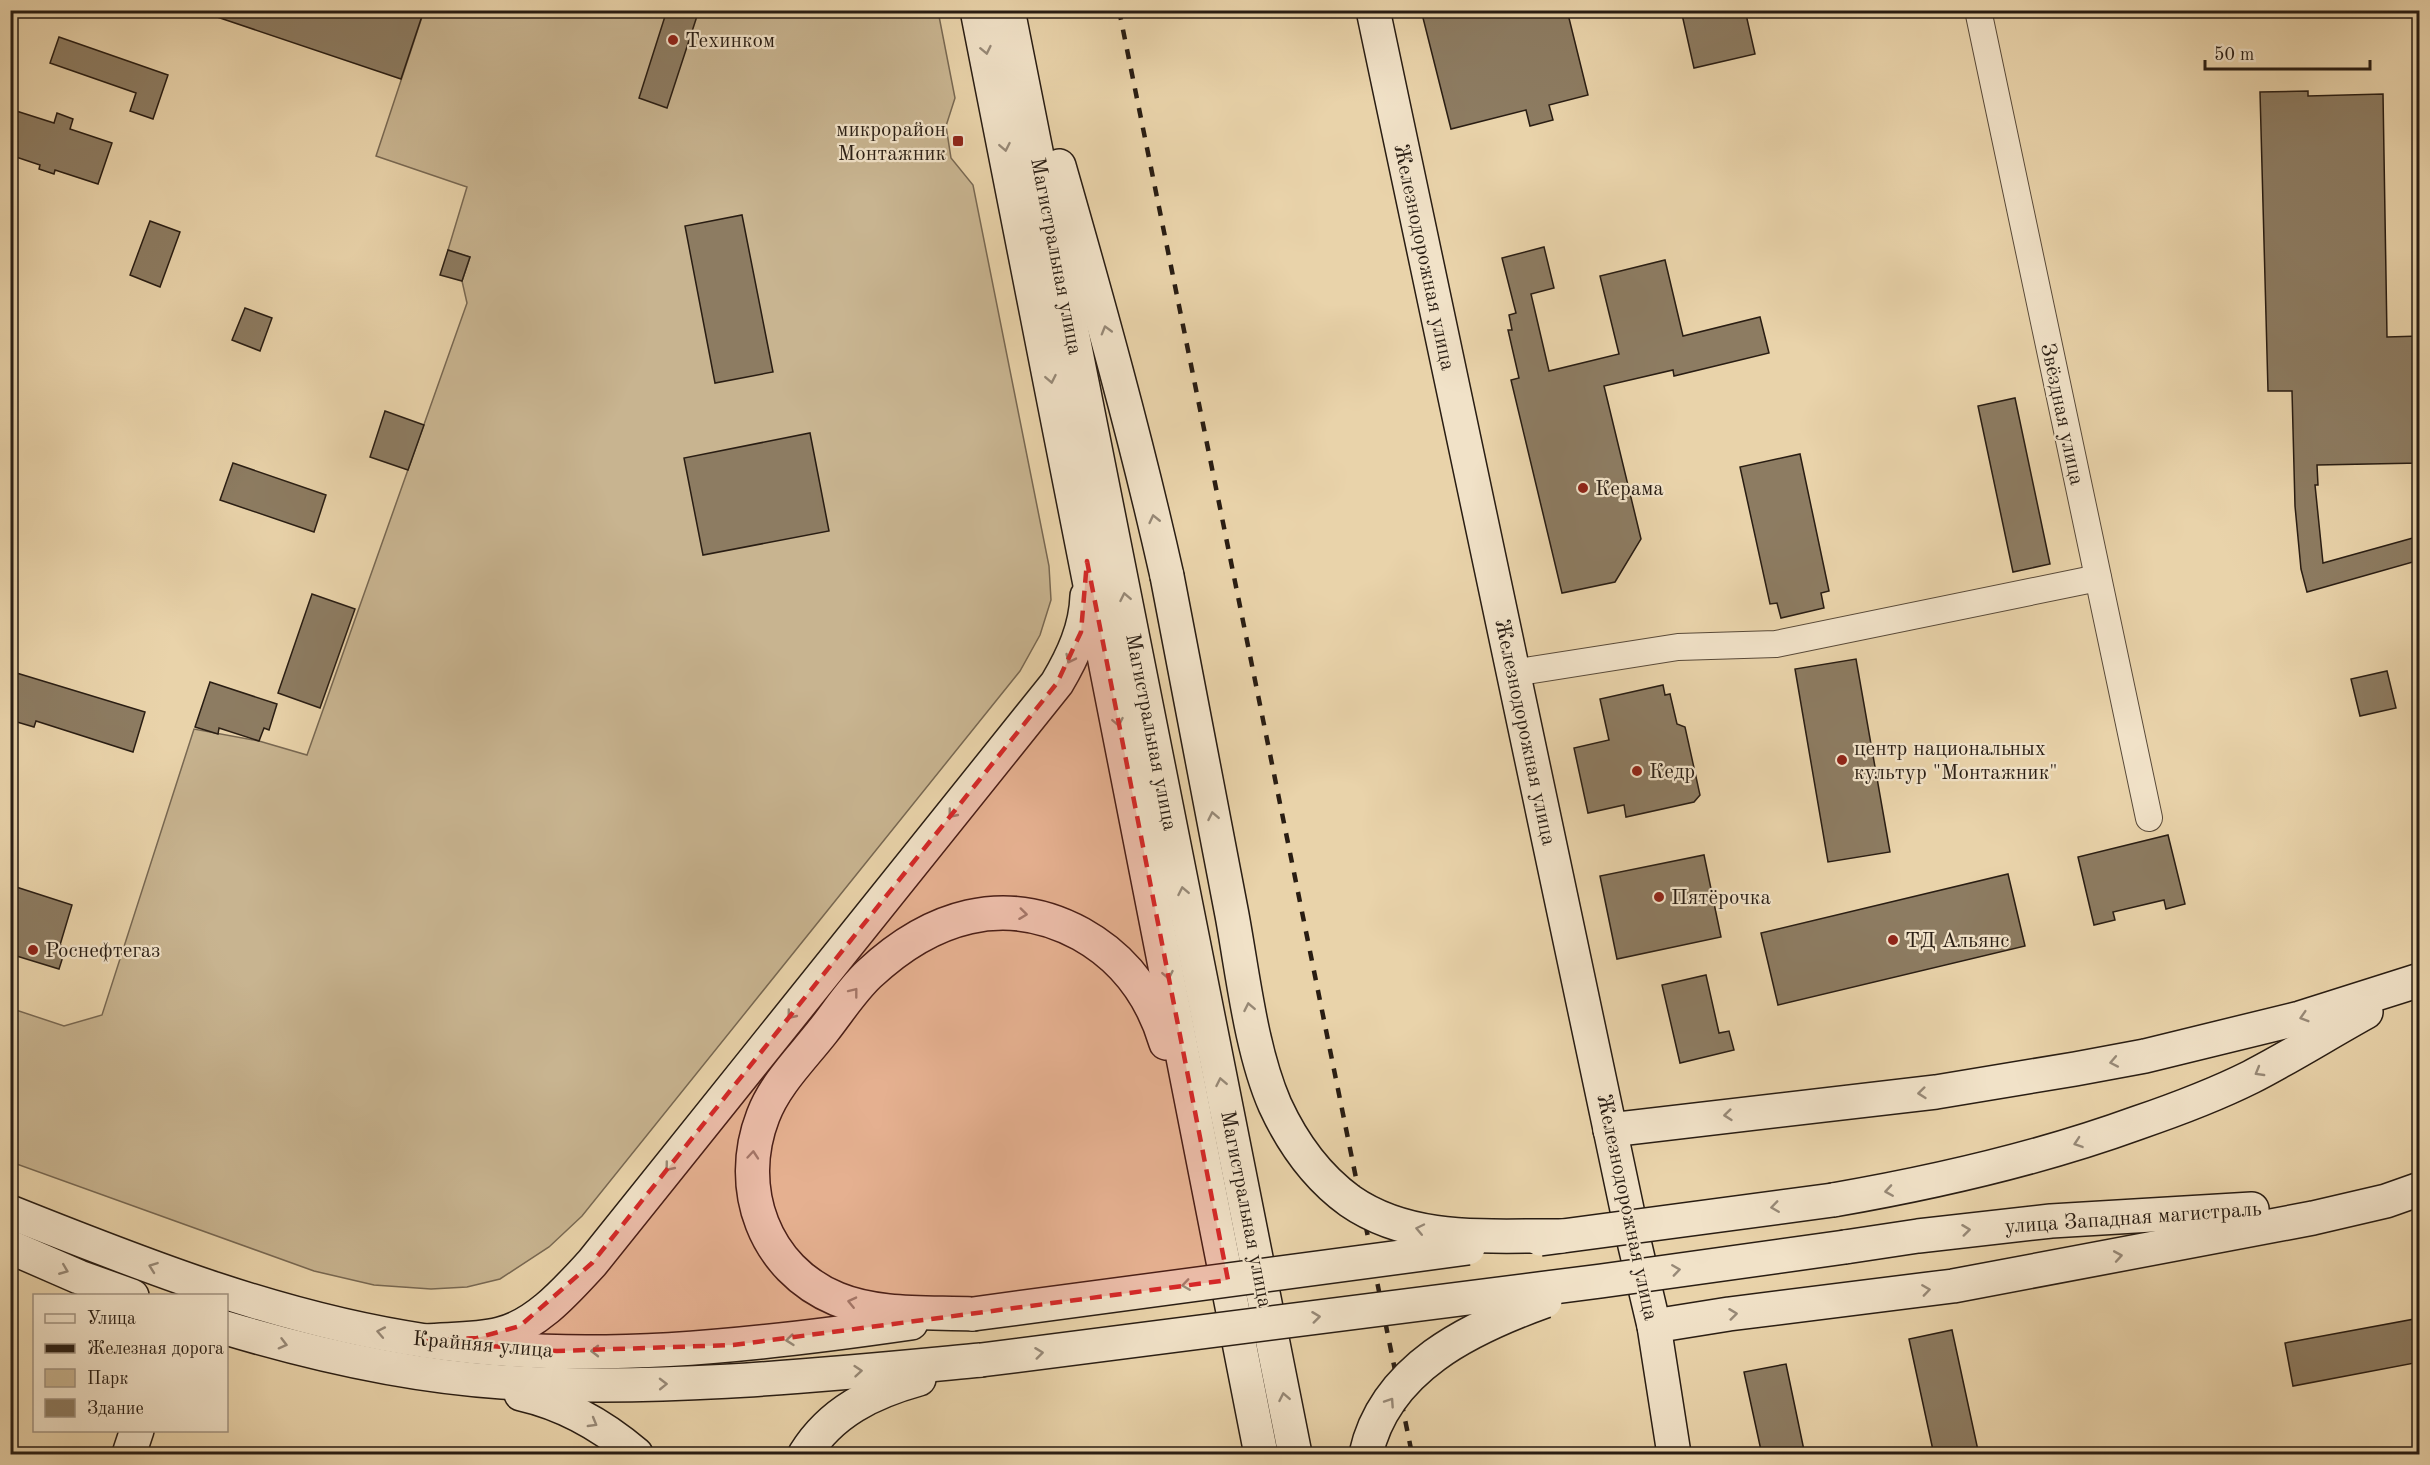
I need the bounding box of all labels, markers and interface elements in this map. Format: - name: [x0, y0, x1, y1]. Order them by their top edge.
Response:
- place label: Техинком: [685, 31, 775, 52]
- marker: Техинком: [666, 33, 680, 47]
- scale bar: [2205, 33, 2370, 71]
- one-way arrow: [979, 45, 992, 55]
- text: 50 m: [2214, 46, 2254, 64]
- place label: микрорайон Монтажник: [836, 120, 946, 165]
- marker: микрорайон Монтажник: [951, 134, 965, 148]
- one-way arrow: [998, 142, 1011, 152]
- street label: Железнодорожная улица: [1389, 142, 1458, 372]
- street label: Магистральная улица: [1026, 156, 1085, 357]
- one-way arrow: [1101, 325, 1113, 336]
- street label: Звёздная улица: [2036, 341, 2087, 487]
- one-way arrow: [1044, 374, 1057, 384]
- place label: Керама: [1595, 479, 1664, 500]
- marker: Керама: [1576, 481, 1590, 495]
- one-way arrow: [1148, 514, 1161, 524]
- one-way arrow: [1119, 592, 1132, 602]
- street label: Железнодорожная улица: [1490, 617, 1559, 847]
- street label: Магистральная улица: [1121, 632, 1180, 833]
- one-way arrow: [1065, 653, 1077, 664]
- one-way arrow: [1111, 717, 1124, 727]
- place label: центр национальных культур "Монтажник": [1854, 739, 2057, 784]
- marker: центр национальных культур "Монтажник": [1835, 753, 1849, 767]
- place label: Кедр: [1649, 762, 1695, 783]
- marker: Кедр: [1630, 764, 1644, 778]
- one-way arrow: [948, 807, 959, 818]
- one-way arrow: [1207, 811, 1220, 821]
- one-way arrow: [1177, 886, 1190, 896]
- place label: Пятёрочка: [1671, 888, 1771, 909]
- marker: Пятёрочка: [1652, 890, 1666, 904]
- one-way arrow: [1018, 908, 1028, 920]
- place label: ТД Альянс: [1905, 931, 2009, 952]
- marker: ТД Альянс: [1886, 933, 1900, 947]
- place label: Роснефтегаз: [45, 941, 160, 962]
- marker: Роснефтегаз: [26, 943, 40, 957]
- one-way arrow: [1161, 970, 1174, 980]
- one-way arrow: [846, 988, 857, 999]
- one-way arrow: [1243, 1003, 1256, 1013]
- one-way arrow: [787, 1008, 798, 1019]
- one-way arrow: [2299, 1010, 2310, 1022]
- one-way arrow: [2109, 1055, 2119, 1068]
- one-way arrow: [2255, 1065, 2265, 1077]
- one-way arrow: [1215, 1078, 1228, 1088]
- one-way arrow: [1917, 1087, 1926, 1099]
- street label: Железнодорожная улица: [1592, 1092, 1661, 1322]
- one-way arrow: [1723, 1108, 1732, 1121]
- street label: Магистральная улица: [1216, 1109, 1275, 1310]
- one-way arrow: [2073, 1136, 2084, 1149]
- one-way arrow: [746, 1151, 759, 1160]
- one-way arrow: [665, 1161, 676, 1172]
- one-way arrow: [1884, 1184, 1893, 1196]
- street label: улица Западная магистраль: [2004, 1199, 2263, 1238]
- one-way arrow: [1771, 1201, 1780, 1213]
- one-way arrow: [1415, 1224, 1425, 1237]
- one-way arrow: [1961, 1224, 1970, 1237]
- one-way arrow: [2113, 1250, 2123, 1262]
- one-way arrow: [148, 1262, 159, 1275]
- one-way arrow: [58, 1263, 69, 1275]
- one-way arrow: [1671, 1265, 1680, 1277]
- one-way arrow: [1182, 1279, 1191, 1291]
- one-way arrow: [1921, 1284, 1931, 1296]
- legend: [33, 1294, 228, 1432]
- one-way arrow: [847, 1297, 857, 1310]
- one-way arrow: [1728, 1308, 1737, 1320]
- text: Улица: [87, 1310, 136, 1328]
- one-way arrow: [1311, 1312, 1320, 1324]
- one-way arrow: [376, 1326, 386, 1339]
- street label: Крайняя улица: [412, 1329, 554, 1362]
- one-way arrow: [785, 1333, 794, 1346]
- one-way arrow: [278, 1337, 288, 1350]
- text: Железная дорога: [87, 1340, 224, 1358]
- one-way arrow: [591, 1345, 600, 1357]
- one-way arrow: [1034, 1347, 1044, 1360]
- one-way arrow: [853, 1365, 862, 1378]
- text: Парк: [87, 1370, 128, 1388]
- one-way arrow: [659, 1378, 668, 1390]
- one-way arrow: [1278, 1392, 1291, 1402]
- one-way arrow: [1383, 1397, 1394, 1408]
- text: Здание: [87, 1400, 144, 1418]
- one-way arrow: [587, 1415, 597, 1427]

